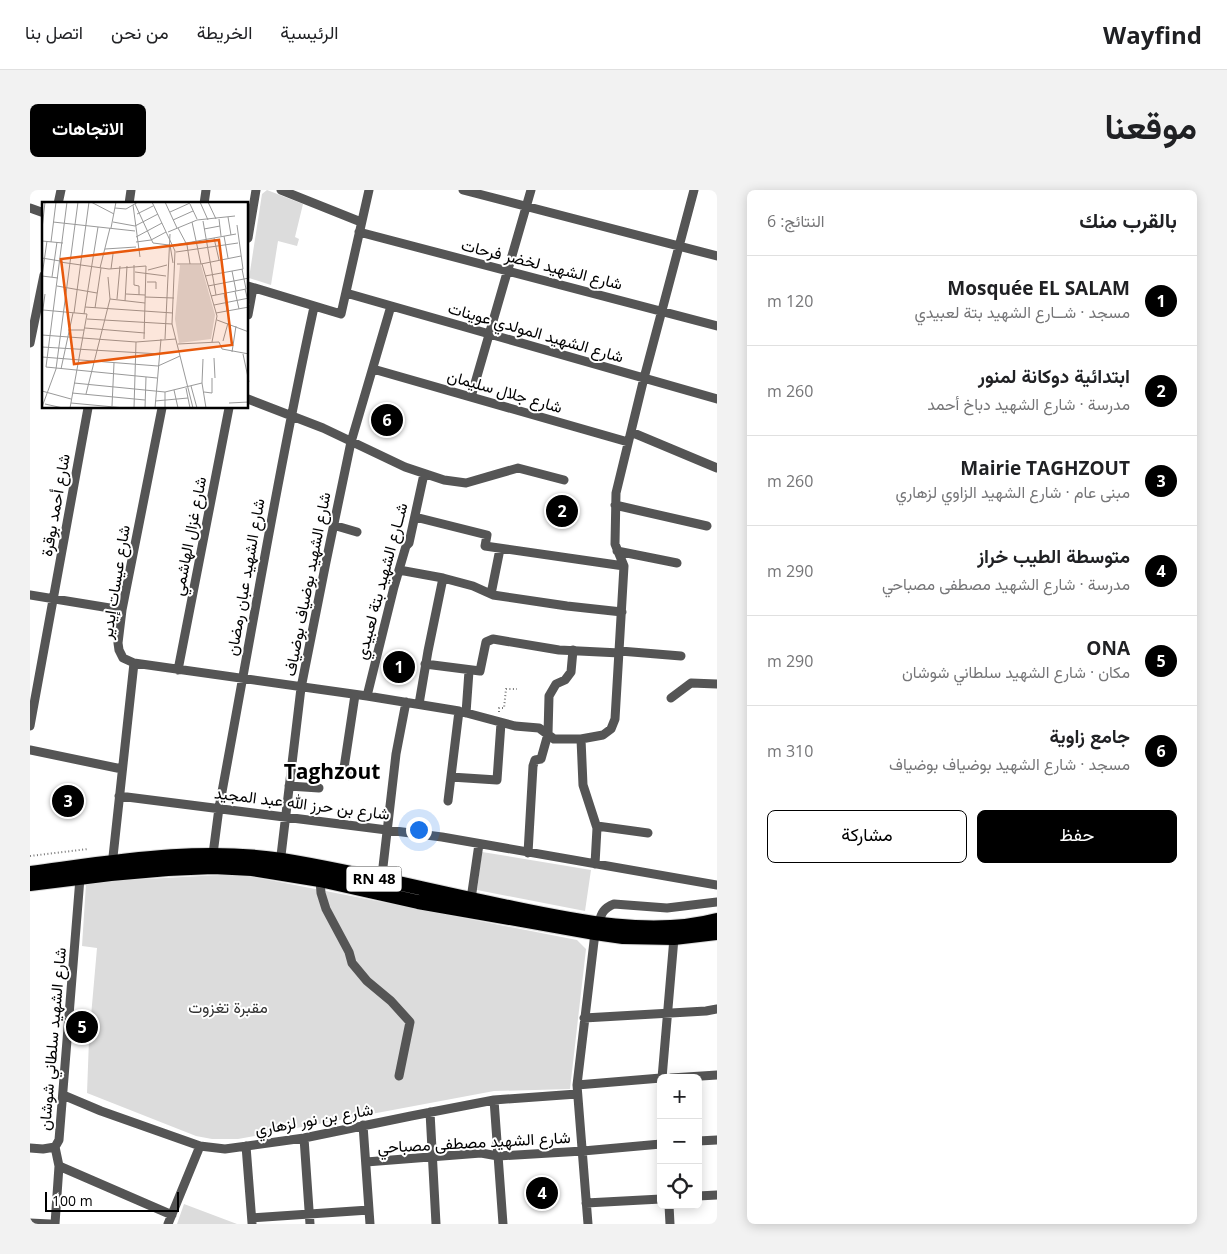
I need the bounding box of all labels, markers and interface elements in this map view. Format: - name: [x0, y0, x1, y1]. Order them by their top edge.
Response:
- text: Wayfind: [1103, 18, 1202, 51]
- text: اتصل بنا: [25, 20, 83, 44]
- text: من نحن: [111, 20, 169, 44]
- text: الخريطة: [197, 20, 252, 44]
- text: الرئيسية: [280, 20, 339, 44]
- text: موقعنا: [1104, 102, 1197, 149]
- button: الاتجاهات: [30, 104, 146, 157]
- inset map: [42, 202, 249, 409]
- text: بالقرب منك: [1079, 206, 1177, 234]
- text: النتائج: 6: [767, 210, 824, 232]
- street label: شارع الشهيد لخضر فرحات: [459, 233, 625, 296]
- text: Mosquée EL SALAM: [947, 275, 1130, 301]
- text: 120 m: [767, 290, 813, 312]
- text: 1: [1156, 290, 1166, 312]
- street label: شارع الشهيد المولدي عوينات: [445, 296, 626, 371]
- text: مسجد · شــارع الشهيد بتة لعبيدي: [914, 301, 1130, 323]
- text: ابتدائية دوكانة لمنور: [978, 363, 1130, 389]
- street label: شارع جلال سليمان: [445, 364, 565, 419]
- text: 260 m: [767, 380, 813, 402]
- text: 2: [1156, 380, 1166, 402]
- text: مدرسة · شارع الشهيد دباخ أحمد: [927, 393, 1130, 415]
- pin: 6: [371, 401, 403, 439]
- street label: شارع أحمد بوقرة: [35, 452, 76, 558]
- text: Mairie TAGHZOUT: [960, 455, 1130, 481]
- text: 260 m: [767, 470, 813, 492]
- text: 3: [1156, 470, 1166, 492]
- street label: شارع غزال الهاشمي: [167, 475, 214, 598]
- text: مبنى عام · شارع الشهيد الزاوي لزهاري: [896, 481, 1130, 503]
- street label: شارع الشهيد بوضياف بوضياف: [278, 490, 337, 678]
- pin: 2: [546, 492, 578, 530]
- street label: شارع الشهيد عبان رمضان: [220, 497, 271, 657]
- street label: شــارع الشهيد بتة لعبيدي: [349, 500, 415, 663]
- street label: شارع عيسات إيدير: [95, 523, 136, 642]
- text: متوسطة الطيب خراز: [977, 543, 1130, 569]
- text: 290 m: [767, 560, 813, 582]
- text: 4: [1156, 560, 1166, 582]
- text: مدرسة · شارع الشهيد مصطفى مصباحي: [882, 573, 1130, 595]
- text: ONA: [1086, 635, 1130, 661]
- pin: 1: [383, 648, 415, 686]
- text: 290 m: [767, 650, 813, 672]
- text: 5: [1156, 650, 1166, 672]
- text: مكان · شارع الشهيد سلطاني شوشان: [902, 661, 1130, 683]
- text: جامع زاوية: [1049, 723, 1130, 749]
- text: 310 m: [767, 740, 813, 762]
- text: 6: [1156, 740, 1166, 762]
- text: مسجد · شارع الشهيد بوضياف بوضياف: [889, 753, 1130, 775]
- district label: Taghzout: [284, 757, 380, 785]
- street label: شارع بن حرز الله عبد المجيد: [213, 781, 391, 826]
- pin: 3: [52, 782, 84, 820]
- button: مشاركة: [767, 810, 967, 863]
- button: حفظ: [977, 810, 1177, 863]
- your location: [406, 817, 432, 843]
- road number: RN 48: [346, 866, 402, 892]
- street label: شارع الشهيد سلطاني شوشان: [33, 947, 74, 1132]
- park label: مقبرة تغزوت: [188, 996, 268, 1018]
- pin: 5: [66, 1008, 98, 1046]
- map controls: [657, 1074, 702, 1209]
- button: +: [657, 1074, 702, 1119]
- street label: شارع بن نور لزهاري: [253, 1098, 375, 1143]
- button: −: [657, 1119, 702, 1164]
- street label: شارع الشهيد مصطفى مصباحي: [377, 1126, 571, 1161]
- button: locate: [657, 1164, 702, 1209]
- pin: 4: [526, 1174, 558, 1212]
- scale bar: [45, 1189, 179, 1212]
- text: 100 m: [52, 1191, 93, 1210]

